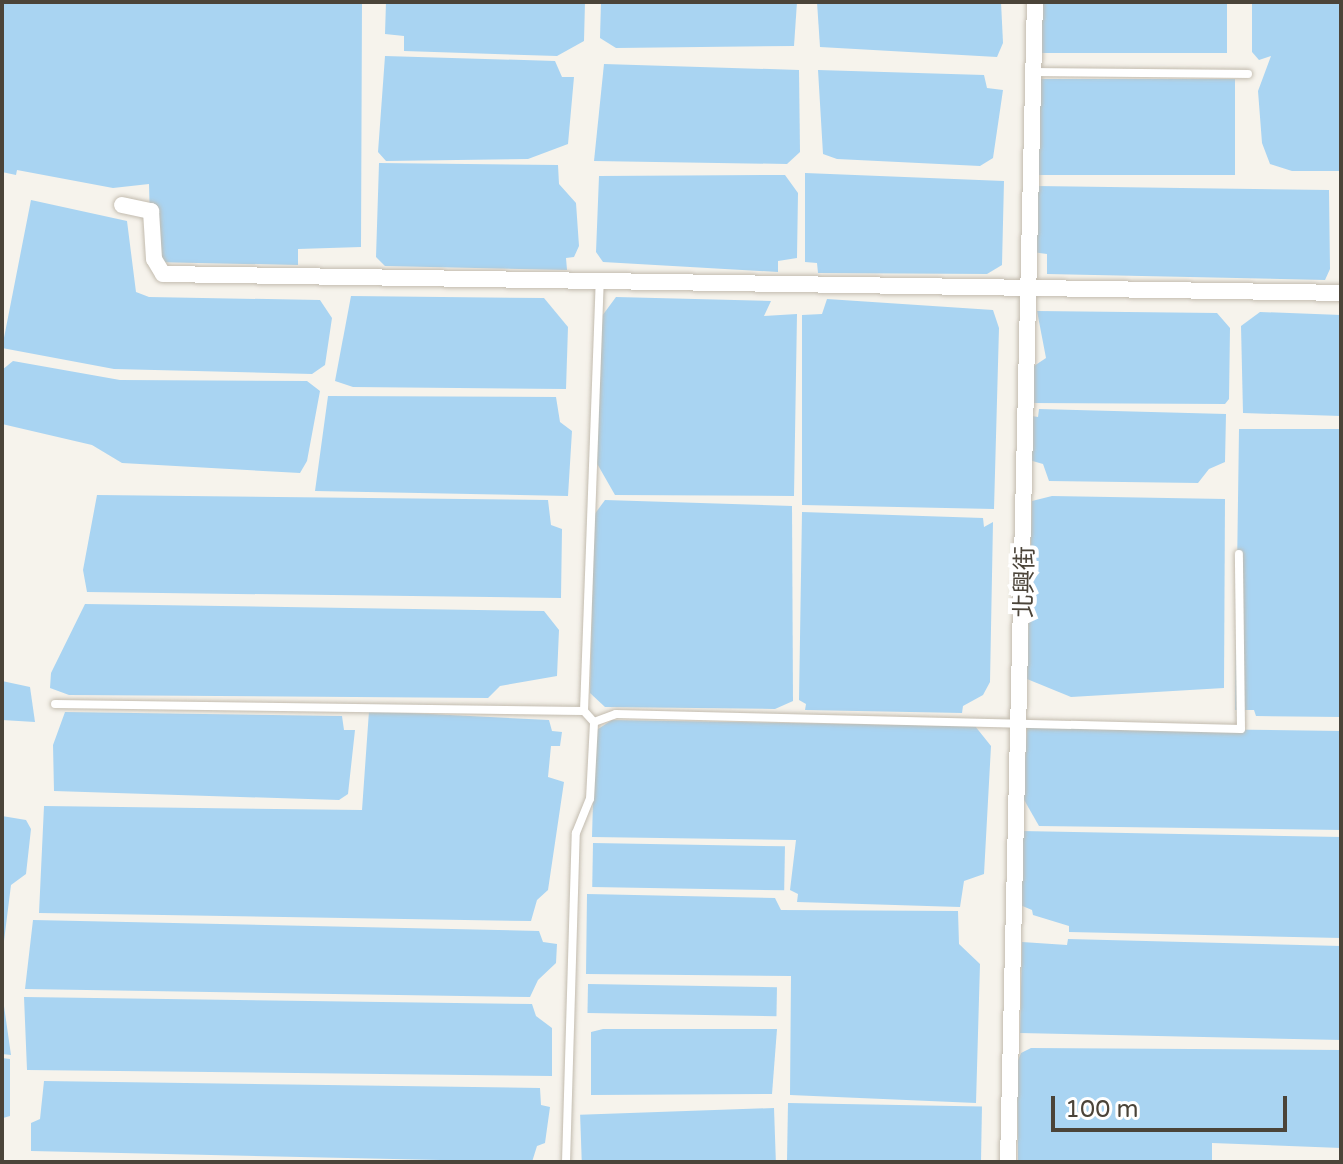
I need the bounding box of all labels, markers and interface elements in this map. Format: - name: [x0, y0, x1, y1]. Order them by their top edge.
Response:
- street label: 北興街: [1010, 546, 1040, 618]
- scale bar: [1055, 1080, 1291, 1130]
- text: 100 m: [1065, 1095, 1139, 1124]

